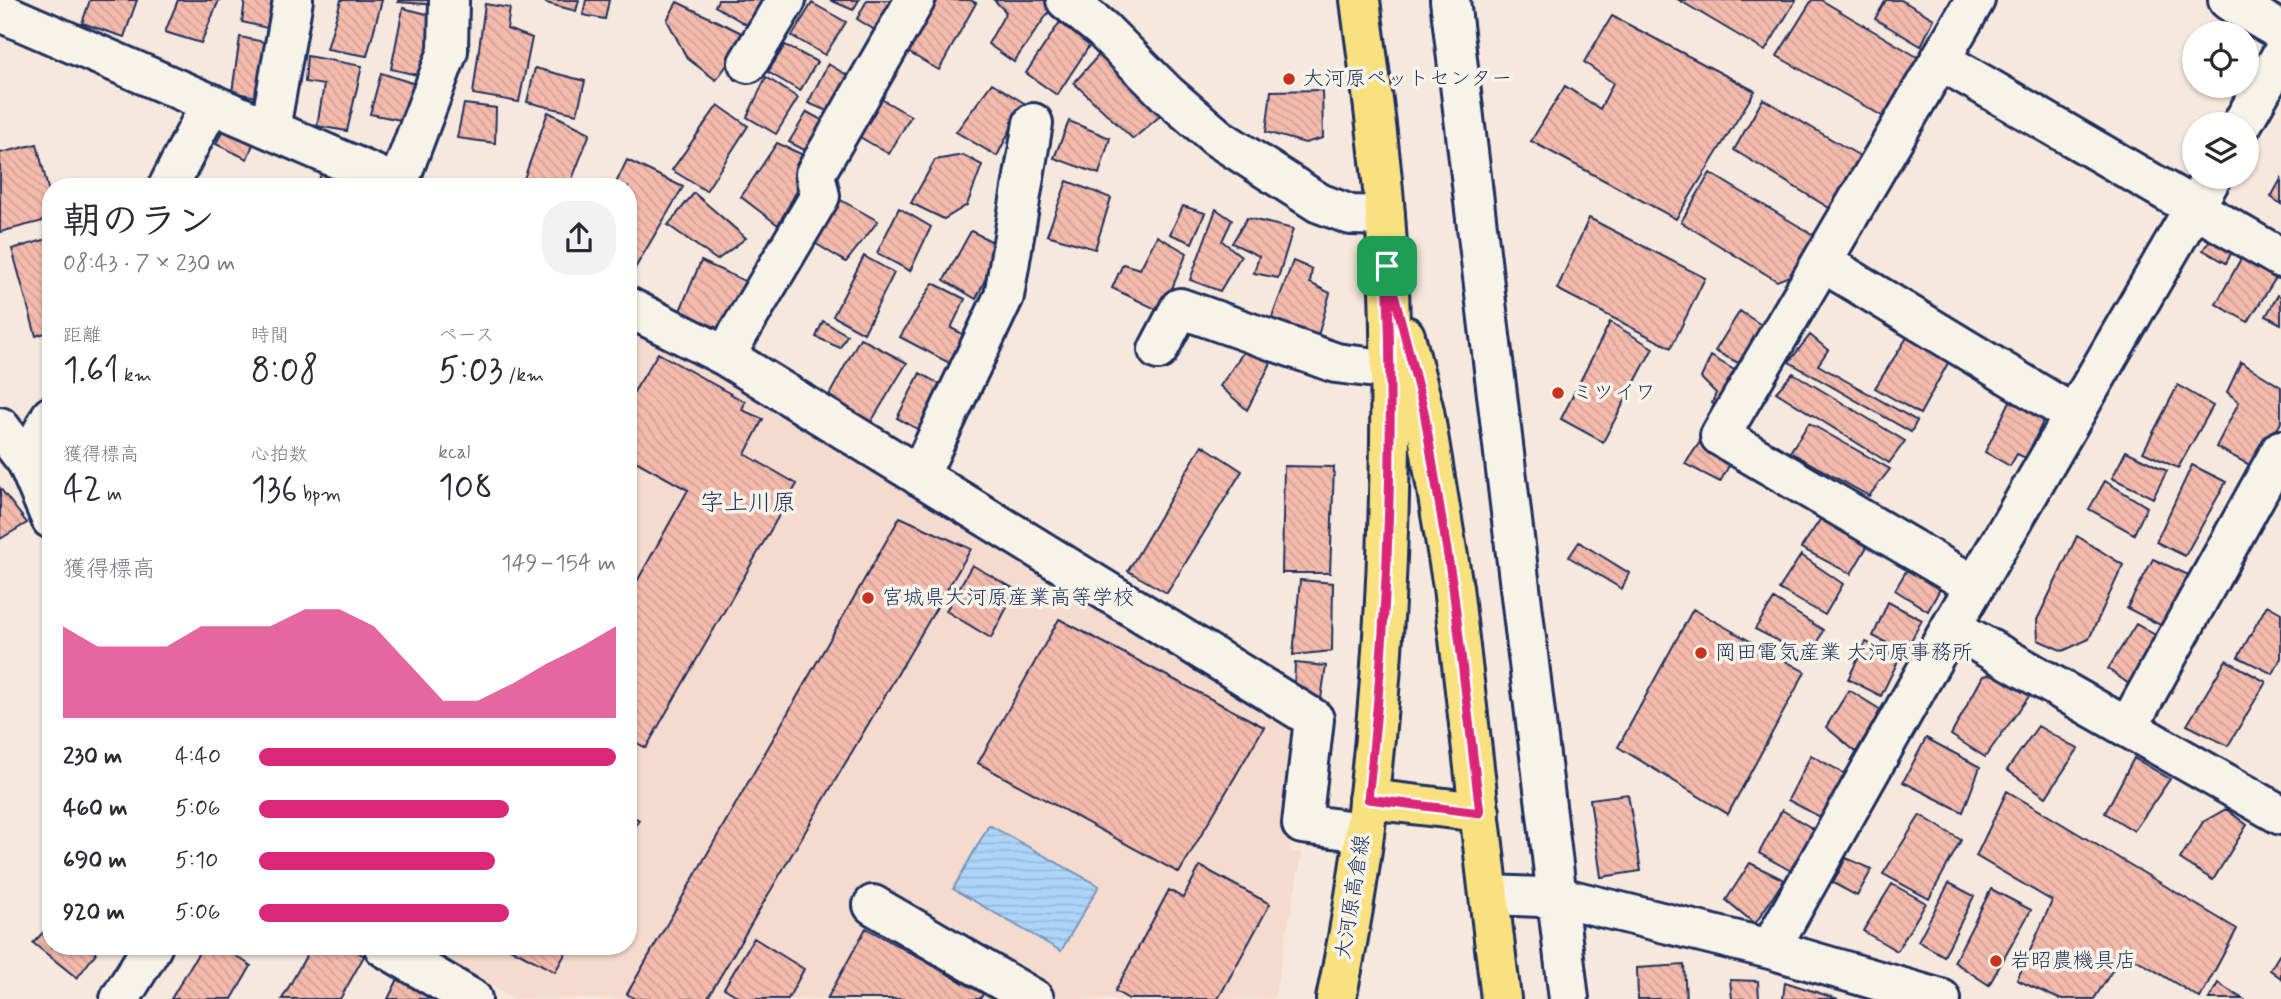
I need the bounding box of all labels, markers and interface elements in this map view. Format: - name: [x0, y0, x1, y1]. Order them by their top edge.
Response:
- map controls: [2182, 21, 2259, 189]
- button: locate: [2182, 21, 2259, 98]
- place label: 大河原ペットセンター: [1303, 65, 1512, 93]
- marker: 大河原ペットセンター: [1281, 71, 1297, 87]
- button: layers: [2182, 112, 2259, 189]
- text: 朝のラン: [63, 198, 215, 247]
- button: share: [542, 201, 616, 275]
- pin: [1357, 236, 1417, 296]
- icon: arrive: [1368, 247, 1406, 285]
- text: 08:43 · 7 × 230 m: [63, 249, 235, 279]
- text: 距離: [63, 323, 101, 348]
- text: 時間: [251, 323, 289, 348]
- text: ペース: [438, 323, 494, 348]
- text: 1.61: [63, 348, 119, 394]
- text: 8:08: [251, 348, 319, 394]
- text: 5:03: [438, 348, 503, 394]
- text: km: [119, 363, 152, 388]
- text: /km: [503, 363, 544, 388]
- place label: ミツイワ: [1572, 379, 1656, 407]
- marker: ミツイワ: [1550, 385, 1566, 401]
- text: kcal: [438, 440, 470, 465]
- text: 獲得標高: [63, 442, 139, 467]
- text: 心拍数: [251, 442, 308, 467]
- text: 108: [438, 465, 493, 511]
- text: 42: [63, 467, 102, 513]
- text: 136: [251, 467, 298, 513]
- text: m: [102, 482, 122, 507]
- text: bpm: [298, 482, 341, 507]
- district label: 字上川原: [700, 488, 796, 519]
- text: 149–154 m: [501, 549, 616, 579]
- text: 獲得標高: [63, 555, 155, 585]
- place label: 宮城県大河原産業高等学校: [882, 584, 1134, 612]
- marker: 宮城県大河原産業高等学校: [860, 590, 876, 606]
- place label: 岡田電気産業 大河原事務所: [1715, 639, 1973, 667]
- marker: 岡田電気産業 大河原事務所: [1693, 645, 1709, 661]
- text: 230 m: [63, 742, 122, 772]
- text: 4:40: [175, 742, 221, 772]
- text: 460 m: [63, 794, 127, 824]
- text: 5:06: [175, 794, 221, 824]
- street label: 大河原高倉線: [1329, 833, 1377, 961]
- text: 690 m: [63, 846, 127, 876]
- text: 5:10: [175, 846, 218, 876]
- text: 920 m: [63, 898, 125, 928]
- text: 5:06: [175, 898, 221, 928]
- place label: 岩昭農機具店: [2010, 947, 2136, 975]
- marker: 岩昭農機具店: [1988, 953, 2004, 969]

